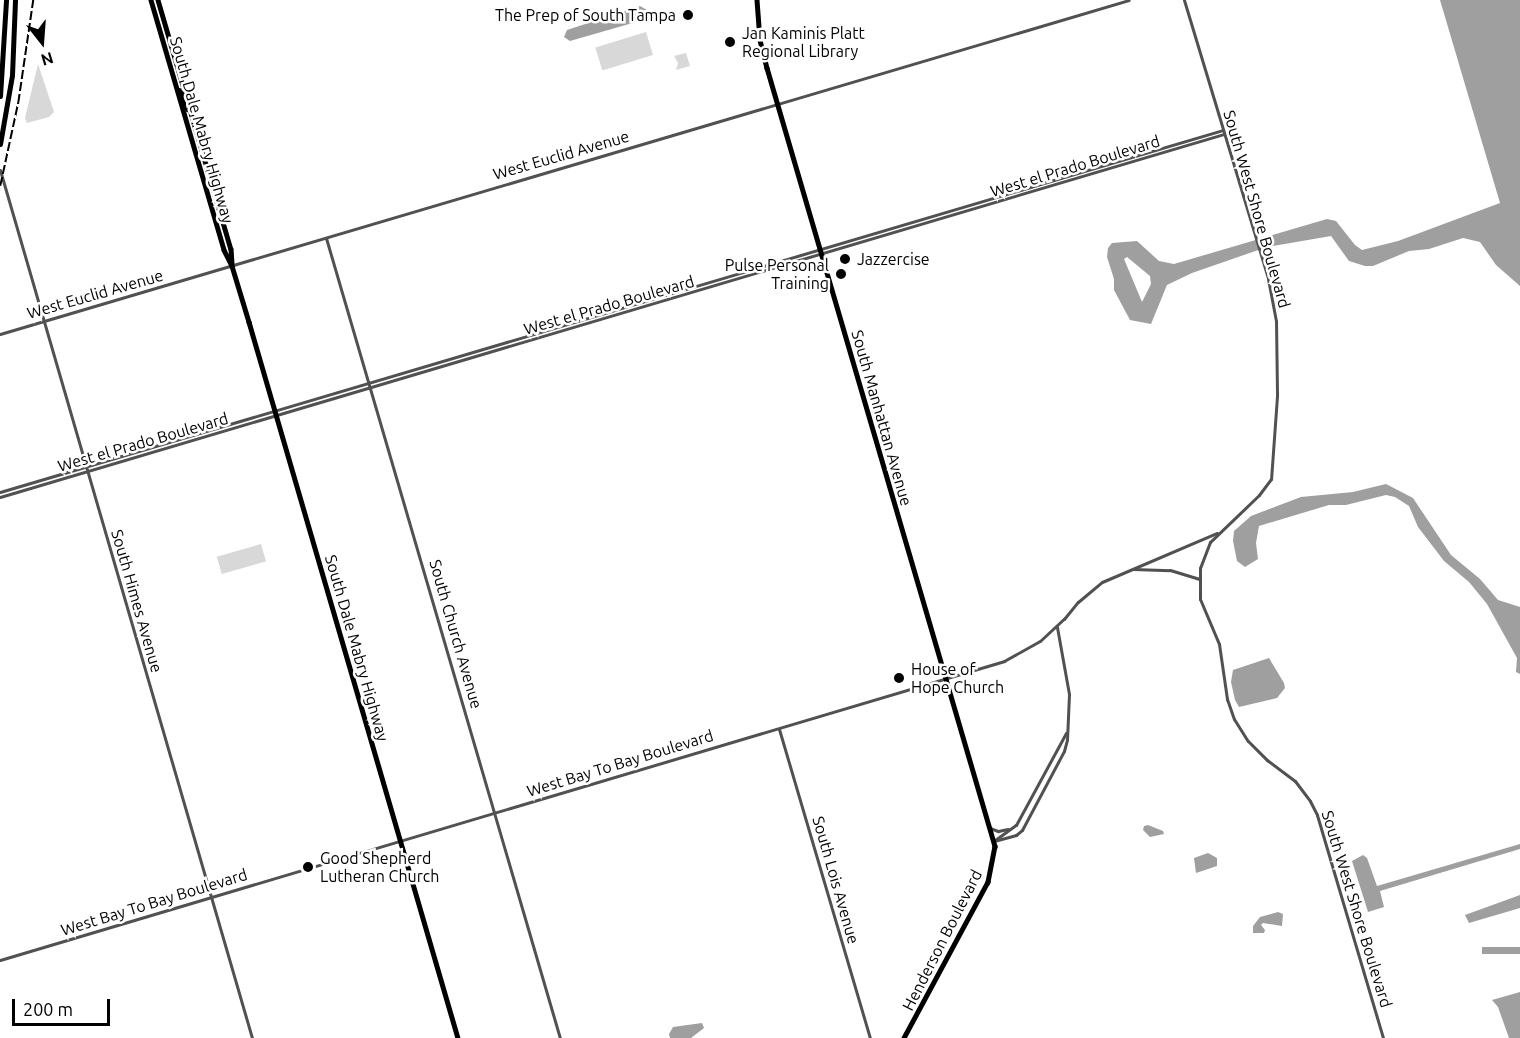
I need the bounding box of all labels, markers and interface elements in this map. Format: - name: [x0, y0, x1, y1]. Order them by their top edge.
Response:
- place label: The Prep of South Tampa: [495, 5, 676, 25]
- marker: The Prep of South Tampa: [681, 8, 695, 22]
- north arrow: [12, 12, 72, 72]
- place label: Jan Kaminis Platt Regional Library: [742, 23, 865, 61]
- street label: South Dale Mabry Highway: [166, 35, 238, 225]
- marker: Jan Kaminis Platt Regional Library: [723, 35, 737, 49]
- text: N: [39, 49, 56, 70]
- street label: South West Shore Boulevard: [1220, 108, 1294, 310]
- street label: West Euclid Avenue: [491, 126, 631, 184]
- street label: West el Prado Boulevard: [988, 131, 1162, 201]
- place label: Jazzercise: [857, 249, 930, 269]
- marker: Jazzercise: [838, 252, 852, 266]
- place label: Pulse Personal Training: [725, 255, 829, 293]
- street label: West Euclid Avenue: [25, 265, 165, 323]
- marker: Pulse Personal Training: [834, 267, 848, 281]
- street label: West el Prado Boulevard: [522, 271, 696, 339]
- street label: South Manhattan Avenue: [848, 328, 916, 508]
- street label: West el Prado Boulevard: [56, 408, 230, 476]
- street label: South Himes Avenue: [107, 527, 167, 675]
- street label: South Dale Mabry Highway: [321, 553, 393, 743]
- street label: South Church Avenue: [426, 557, 486, 711]
- place label: House of Hope Church: [911, 659, 1004, 697]
- marker: House of Hope Church: [892, 671, 906, 685]
- street label: West Bay To Bay Boulevard: [524, 725, 716, 801]
- street label: South West Shore Boulevard: [1318, 808, 1396, 1010]
- street label: South Lois Avenue: [809, 814, 863, 946]
- place label: Good Shepherd Lutheran Church: [320, 848, 439, 886]
- marker: Good Shepherd Lutheran Church: [301, 860, 315, 874]
- street label: West Bay To Bay Boulevard: [58, 864, 250, 940]
- street label: Henderson Boulevard: [898, 866, 986, 1014]
- scale bar: [15, 987, 112, 1025]
- text: 200 m: [23, 999, 73, 1019]

